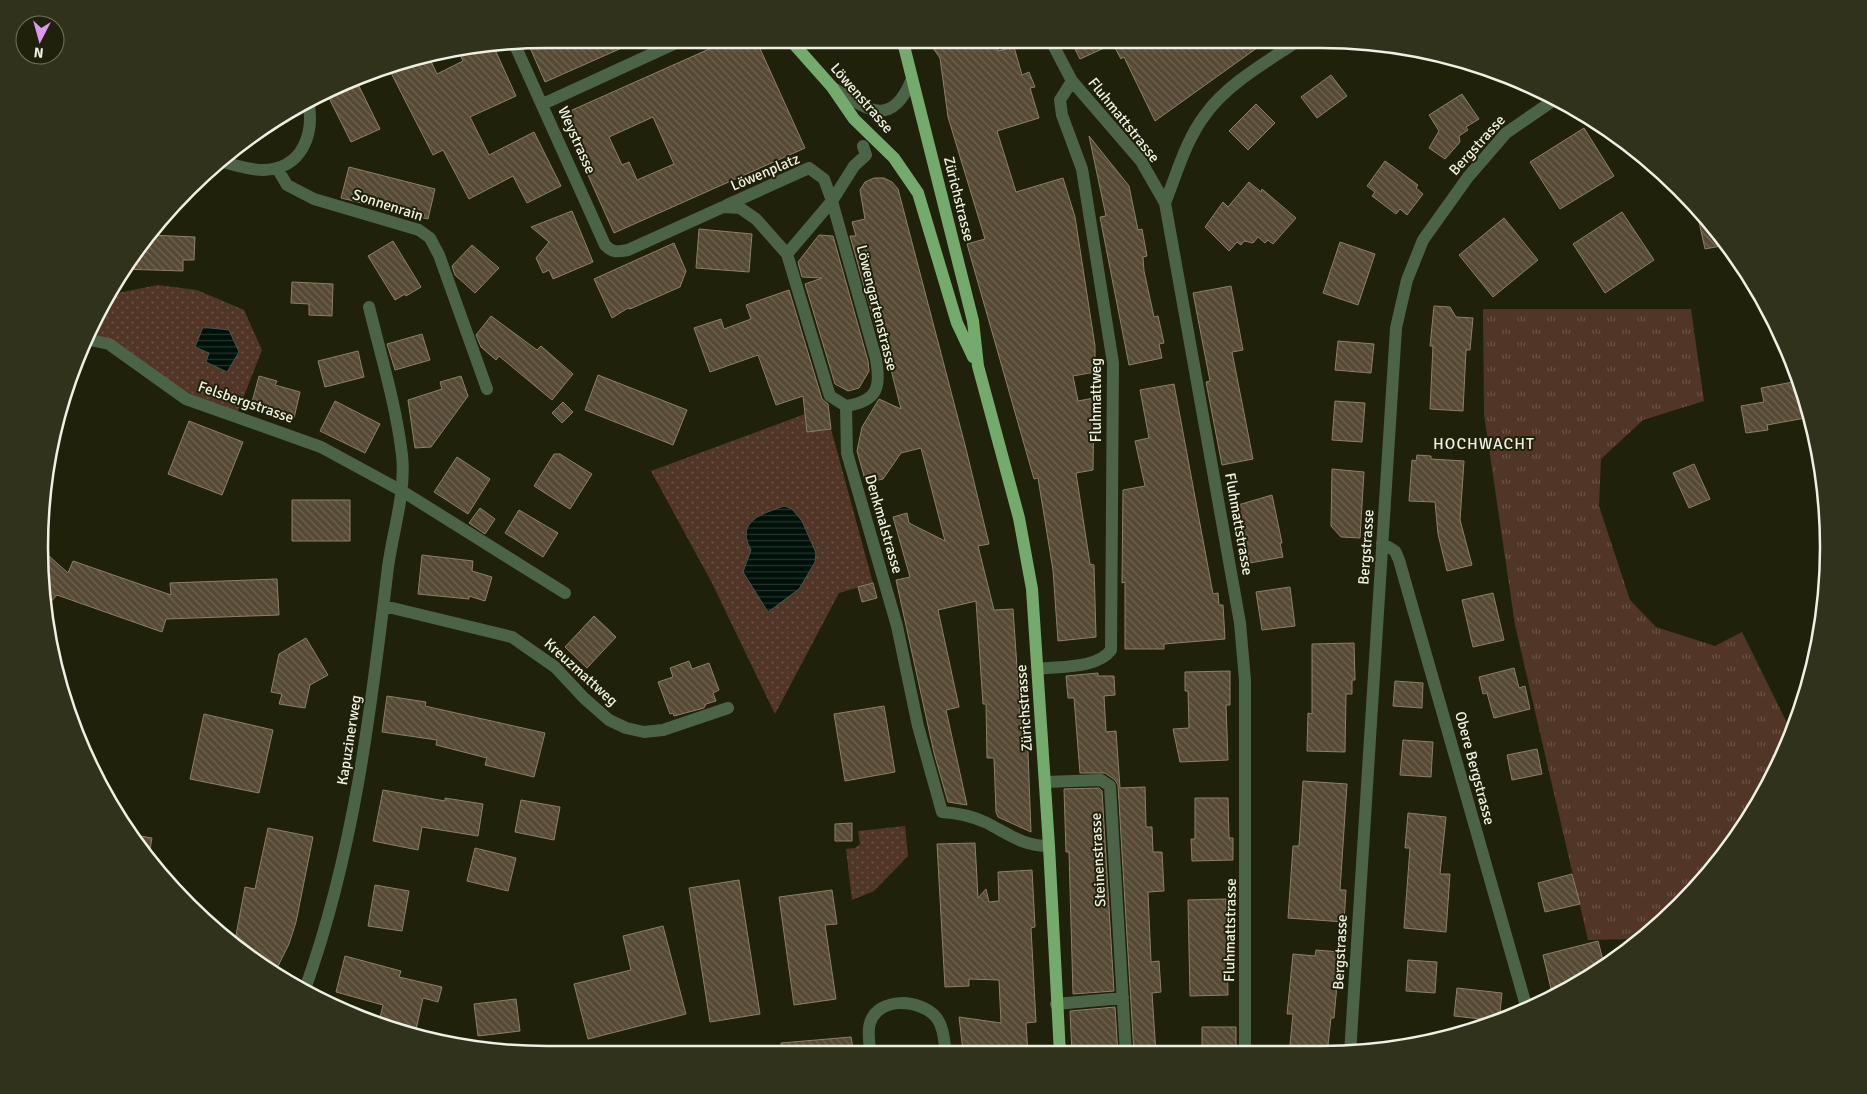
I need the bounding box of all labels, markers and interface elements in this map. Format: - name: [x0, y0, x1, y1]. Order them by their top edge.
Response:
- north arrow: [15, 15, 65, 65]
- text: N: [33, 43, 44, 61]
- street label: Löwenstrasse: [827, 59, 897, 137]
- street label: Fluhmattstrasse: [1084, 74, 1164, 166]
- street label: Weystrasse: [554, 103, 600, 177]
- street label: Bergstrasse: [1445, 111, 1509, 179]
- street label: Löwenplatz: [728, 149, 803, 195]
- street label: Zürichstrasse: [940, 155, 978, 243]
- street label: Sonnenrain: [350, 185, 426, 225]
- street label: Löwengartenstrasse: [853, 243, 901, 373]
- street label: Fluhmattweg: [1087, 358, 1105, 442]
- street label: Felsbergstrasse: [196, 377, 296, 427]
- district label: HOCHWACHT: [1433, 434, 1535, 454]
- street label: Fluhmattstrasse: [1221, 471, 1257, 577]
- street label: Denkmalstrasse: [861, 472, 907, 576]
- street label: Bergstrasse: [1354, 509, 1378, 585]
- street label: Kreuzmattweg: [541, 634, 622, 710]
- street label: Zürichstrasse: [1012, 664, 1036, 752]
- street label: Kapuzinerweg: [333, 694, 365, 786]
- street label: Obere Bergstrasse: [1451, 709, 1499, 827]
- street label: Steinenstrasse: [1087, 812, 1109, 908]
- street label: Fluhmattstrasse: [1220, 878, 1240, 982]
- street label: Bergstrasse: [1329, 914, 1351, 990]

